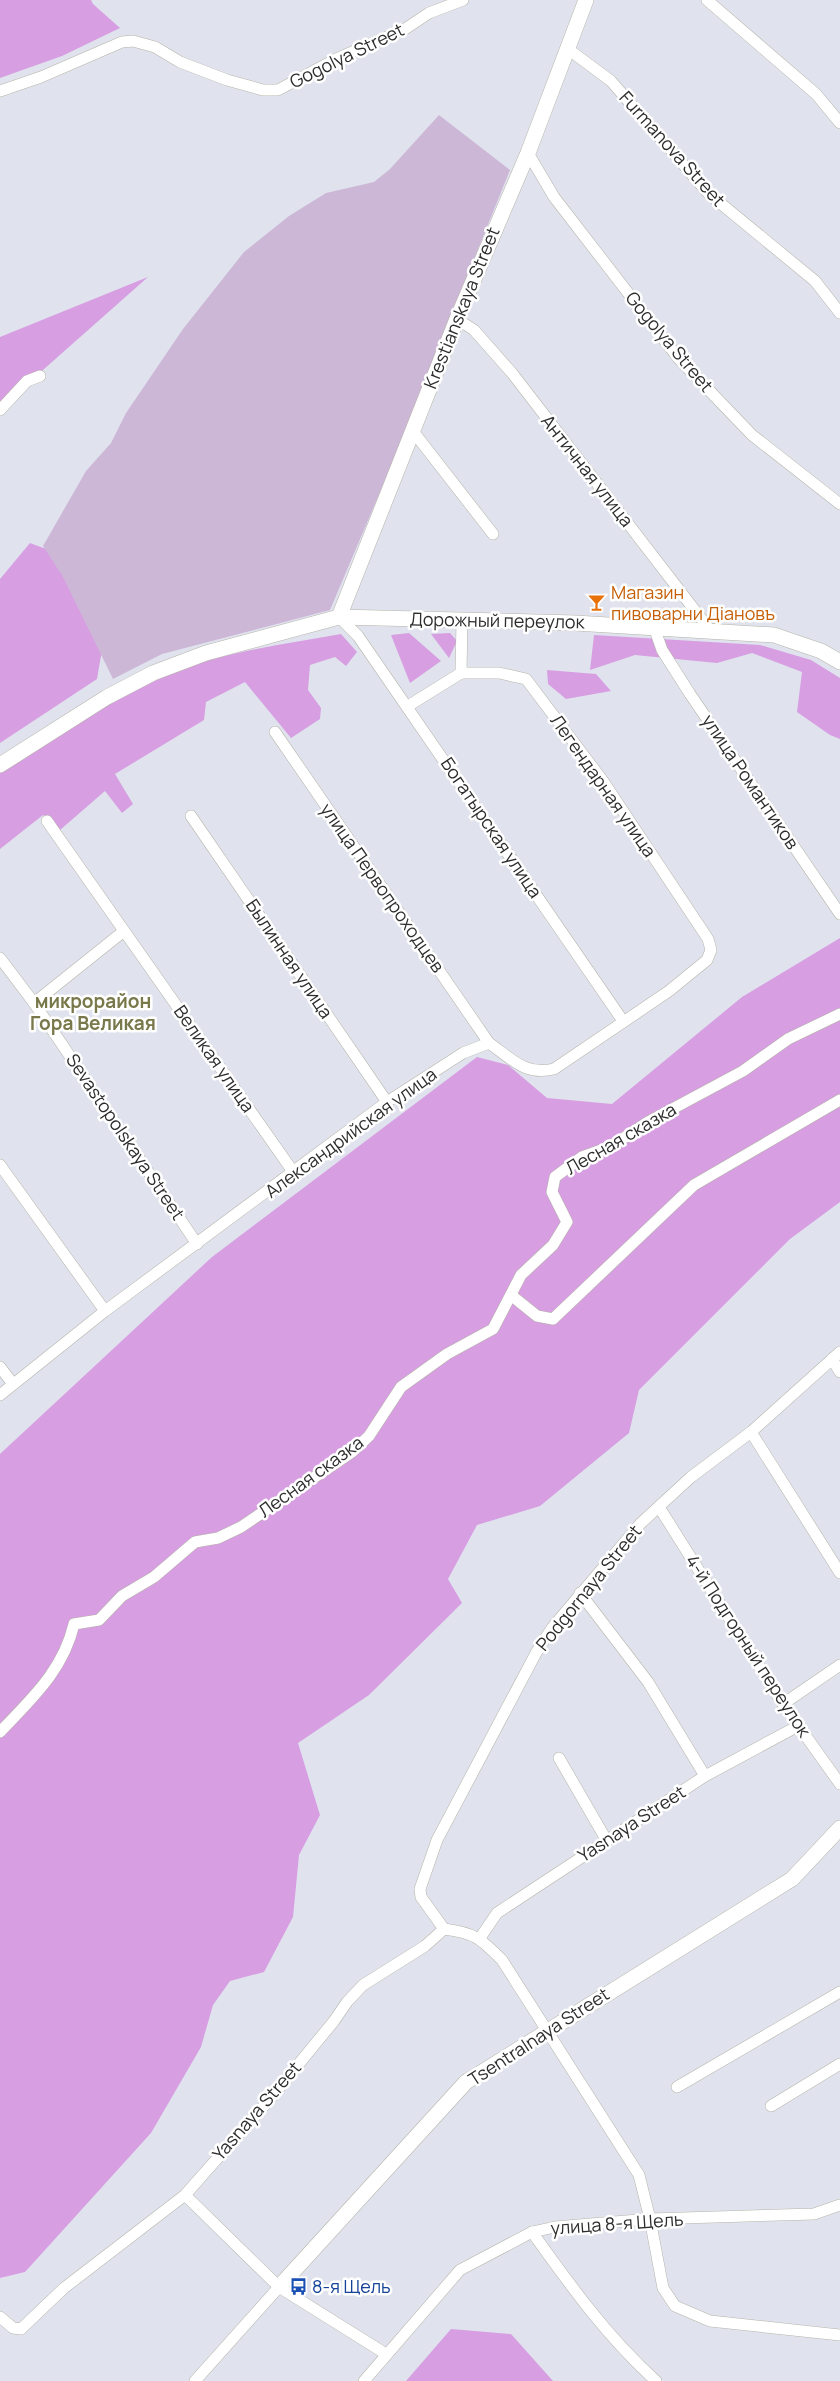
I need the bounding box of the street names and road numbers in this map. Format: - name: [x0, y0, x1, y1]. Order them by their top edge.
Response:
- street label: Gogolya Street: [285, 17, 408, 93]
- street label: Furmanova Street: [614, 85, 731, 211]
- street label: Krestianskaya Street: [418, 223, 505, 392]
- street label: Gogolya Street: [621, 286, 719, 397]
- street label: Античная улица: [536, 409, 639, 531]
- street label: Дорожный переулок: [409, 606, 586, 634]
- street label: Легендарная улица: [545, 709, 662, 862]
- street label: улица Романтиков: [697, 709, 805, 854]
- street label: Богатырская улица: [436, 752, 548, 902]
- street label: улица Первопроходцев: [315, 798, 451, 977]
- street label: Былинная улица: [241, 894, 339, 1023]
- street label: Великая улица: [169, 1000, 261, 1117]
- street label: Sevastopolskaya Street: [61, 1049, 191, 1224]
- street label: Александрийская улица: [260, 1062, 441, 1203]
- street label: Лесная сказка: [561, 1097, 680, 1180]
- street label: Лесная сказка: [253, 1430, 368, 1522]
- street label: Podgornaya Street: [530, 1519, 647, 1655]
- street label: 4-й Подгорный переулок: [681, 1550, 817, 1742]
- street label: Yasnaya Street: [573, 1779, 690, 1867]
- street label: Tsentralnaya Street: [463, 1982, 613, 2091]
- street label: Yasnaya Street: [207, 2056, 306, 2165]
- street label: улица 8-я Щель: [550, 2206, 684, 2240]

